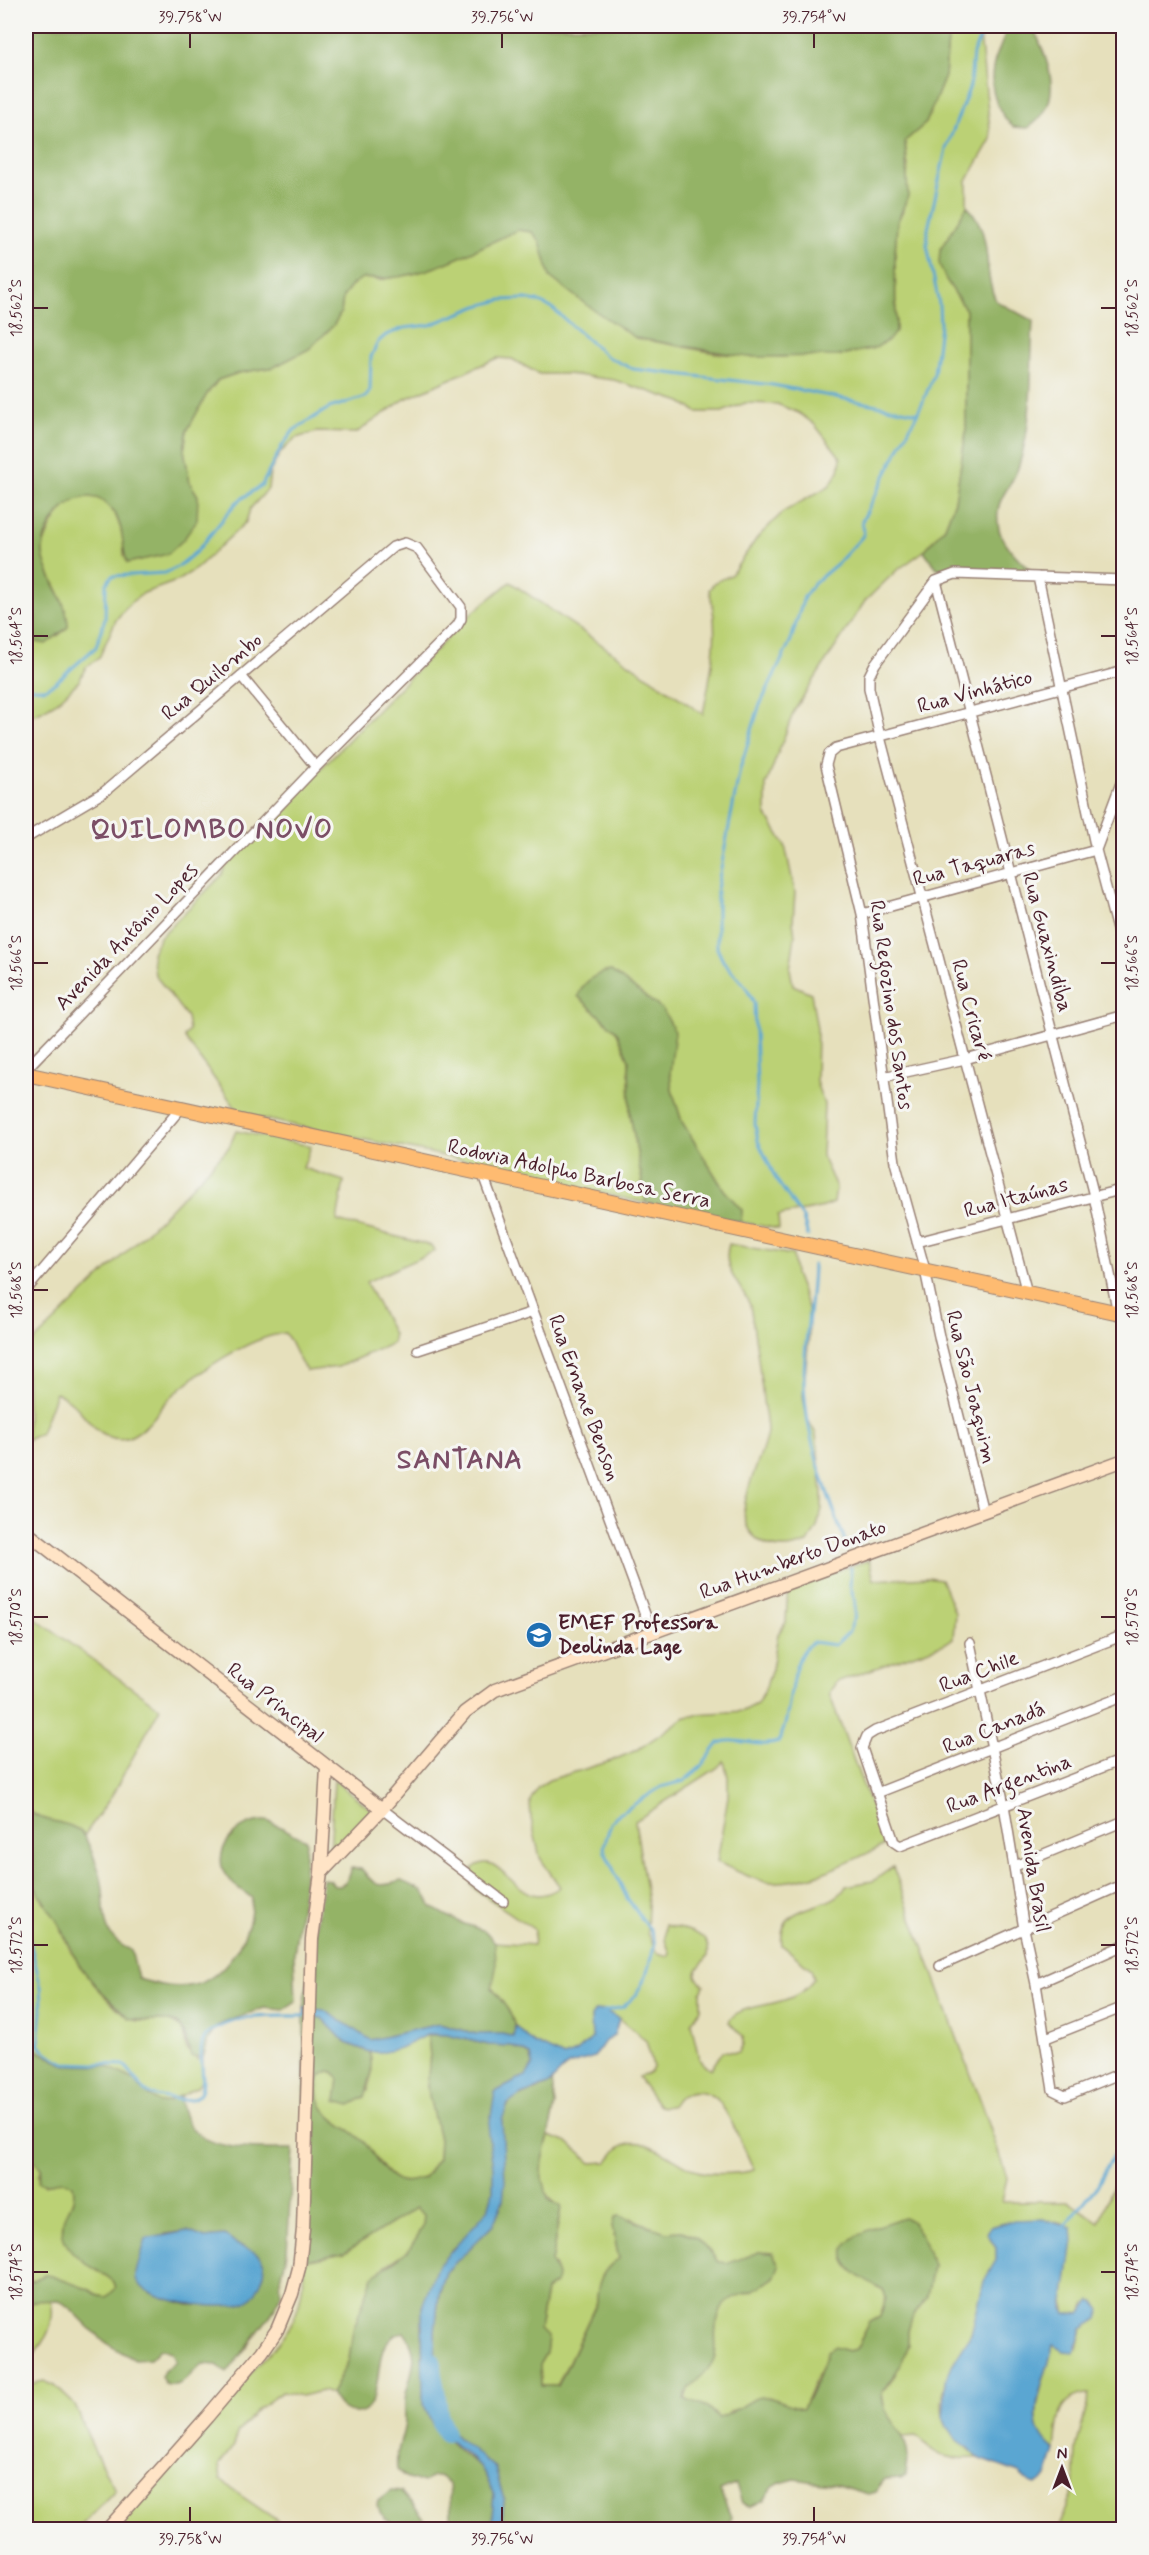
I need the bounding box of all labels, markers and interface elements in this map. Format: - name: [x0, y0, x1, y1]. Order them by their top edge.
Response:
- text: 39.758°W: [158, 8, 222, 28]
- text: 39.756°W: [471, 8, 533, 28]
- text: 39.754°W: [782, 8, 846, 28]
- text: 18.562°S: [7, 279, 27, 337]
- text: 18.562°S: [1123, 279, 1143, 337]
- text: 18.564°S: [7, 607, 27, 665]
- text: 18.564°S: [1123, 607, 1143, 665]
- street label: Rua Quilombo: [156, 627, 268, 727]
- street label: Rua Vinhático: [914, 663, 1036, 721]
- district label: QUILOMBO NOVO: [91, 813, 333, 848]
- street label: Rua Taquaras: [910, 834, 1038, 894]
- street label: Avenida Antônio Lopes: [49, 857, 205, 1017]
- street label: Rua Guaxindiba: [1015, 869, 1079, 1015]
- street label: Rua Regozino dos Santos: [860, 898, 920, 1112]
- text: 18.566°S: [7, 935, 27, 991]
- text: 18.566°S: [1123, 935, 1143, 991]
- street label: Rua Cricaré: [944, 956, 998, 1064]
- street label: Rodovia Adolpho Barbosa Serra: [445, 1132, 713, 1216]
- street label: Rua Itaúnas: [961, 1171, 1071, 1225]
- text: 18.568°S: [7, 1261, 27, 1319]
- text: 18.568°S: [1123, 1261, 1143, 1319]
- street label: Rua São Joaquim: [938, 1308, 1004, 1466]
- street label: Rua Ernane Benson: [541, 1311, 627, 1485]
- district label: SANTANA: [397, 1443, 523, 1478]
- street label: Rua Humberto Donato: [696, 1513, 890, 1607]
- text: 18.570°S: [7, 1588, 27, 1646]
- text: 18.570°S: [1123, 1588, 1143, 1646]
- place label: EMEF Professora Deolinda Lage: [558, 1609, 719, 1661]
- school or university icon: EMEF Professora Deolinda Lage: [524, 1620, 554, 1650]
- street label: Rua Chile: [935, 1644, 1023, 1700]
- street label: Rua Principal: [221, 1656, 329, 1750]
- street label: Rua Canadá: [938, 1695, 1050, 1761]
- street label: Rua Argentina: [943, 1747, 1076, 1823]
- street label: Avenida Brasil: [1009, 1806, 1057, 1934]
- text: 18.572°S: [7, 1916, 27, 1974]
- text: 18.572°S: [1123, 1916, 1143, 1974]
- text: 18.574°S: [7, 2243, 27, 2301]
- text: 18.574°S: [1123, 2243, 1143, 2301]
- north arrow: [1032, 2438, 1092, 2498]
- text: N: [1057, 2444, 1067, 2465]
- text: 39.758°W: [158, 2530, 222, 2550]
- text: 39.756°W: [471, 2530, 533, 2550]
- text: 39.754°W: [782, 2530, 846, 2550]

